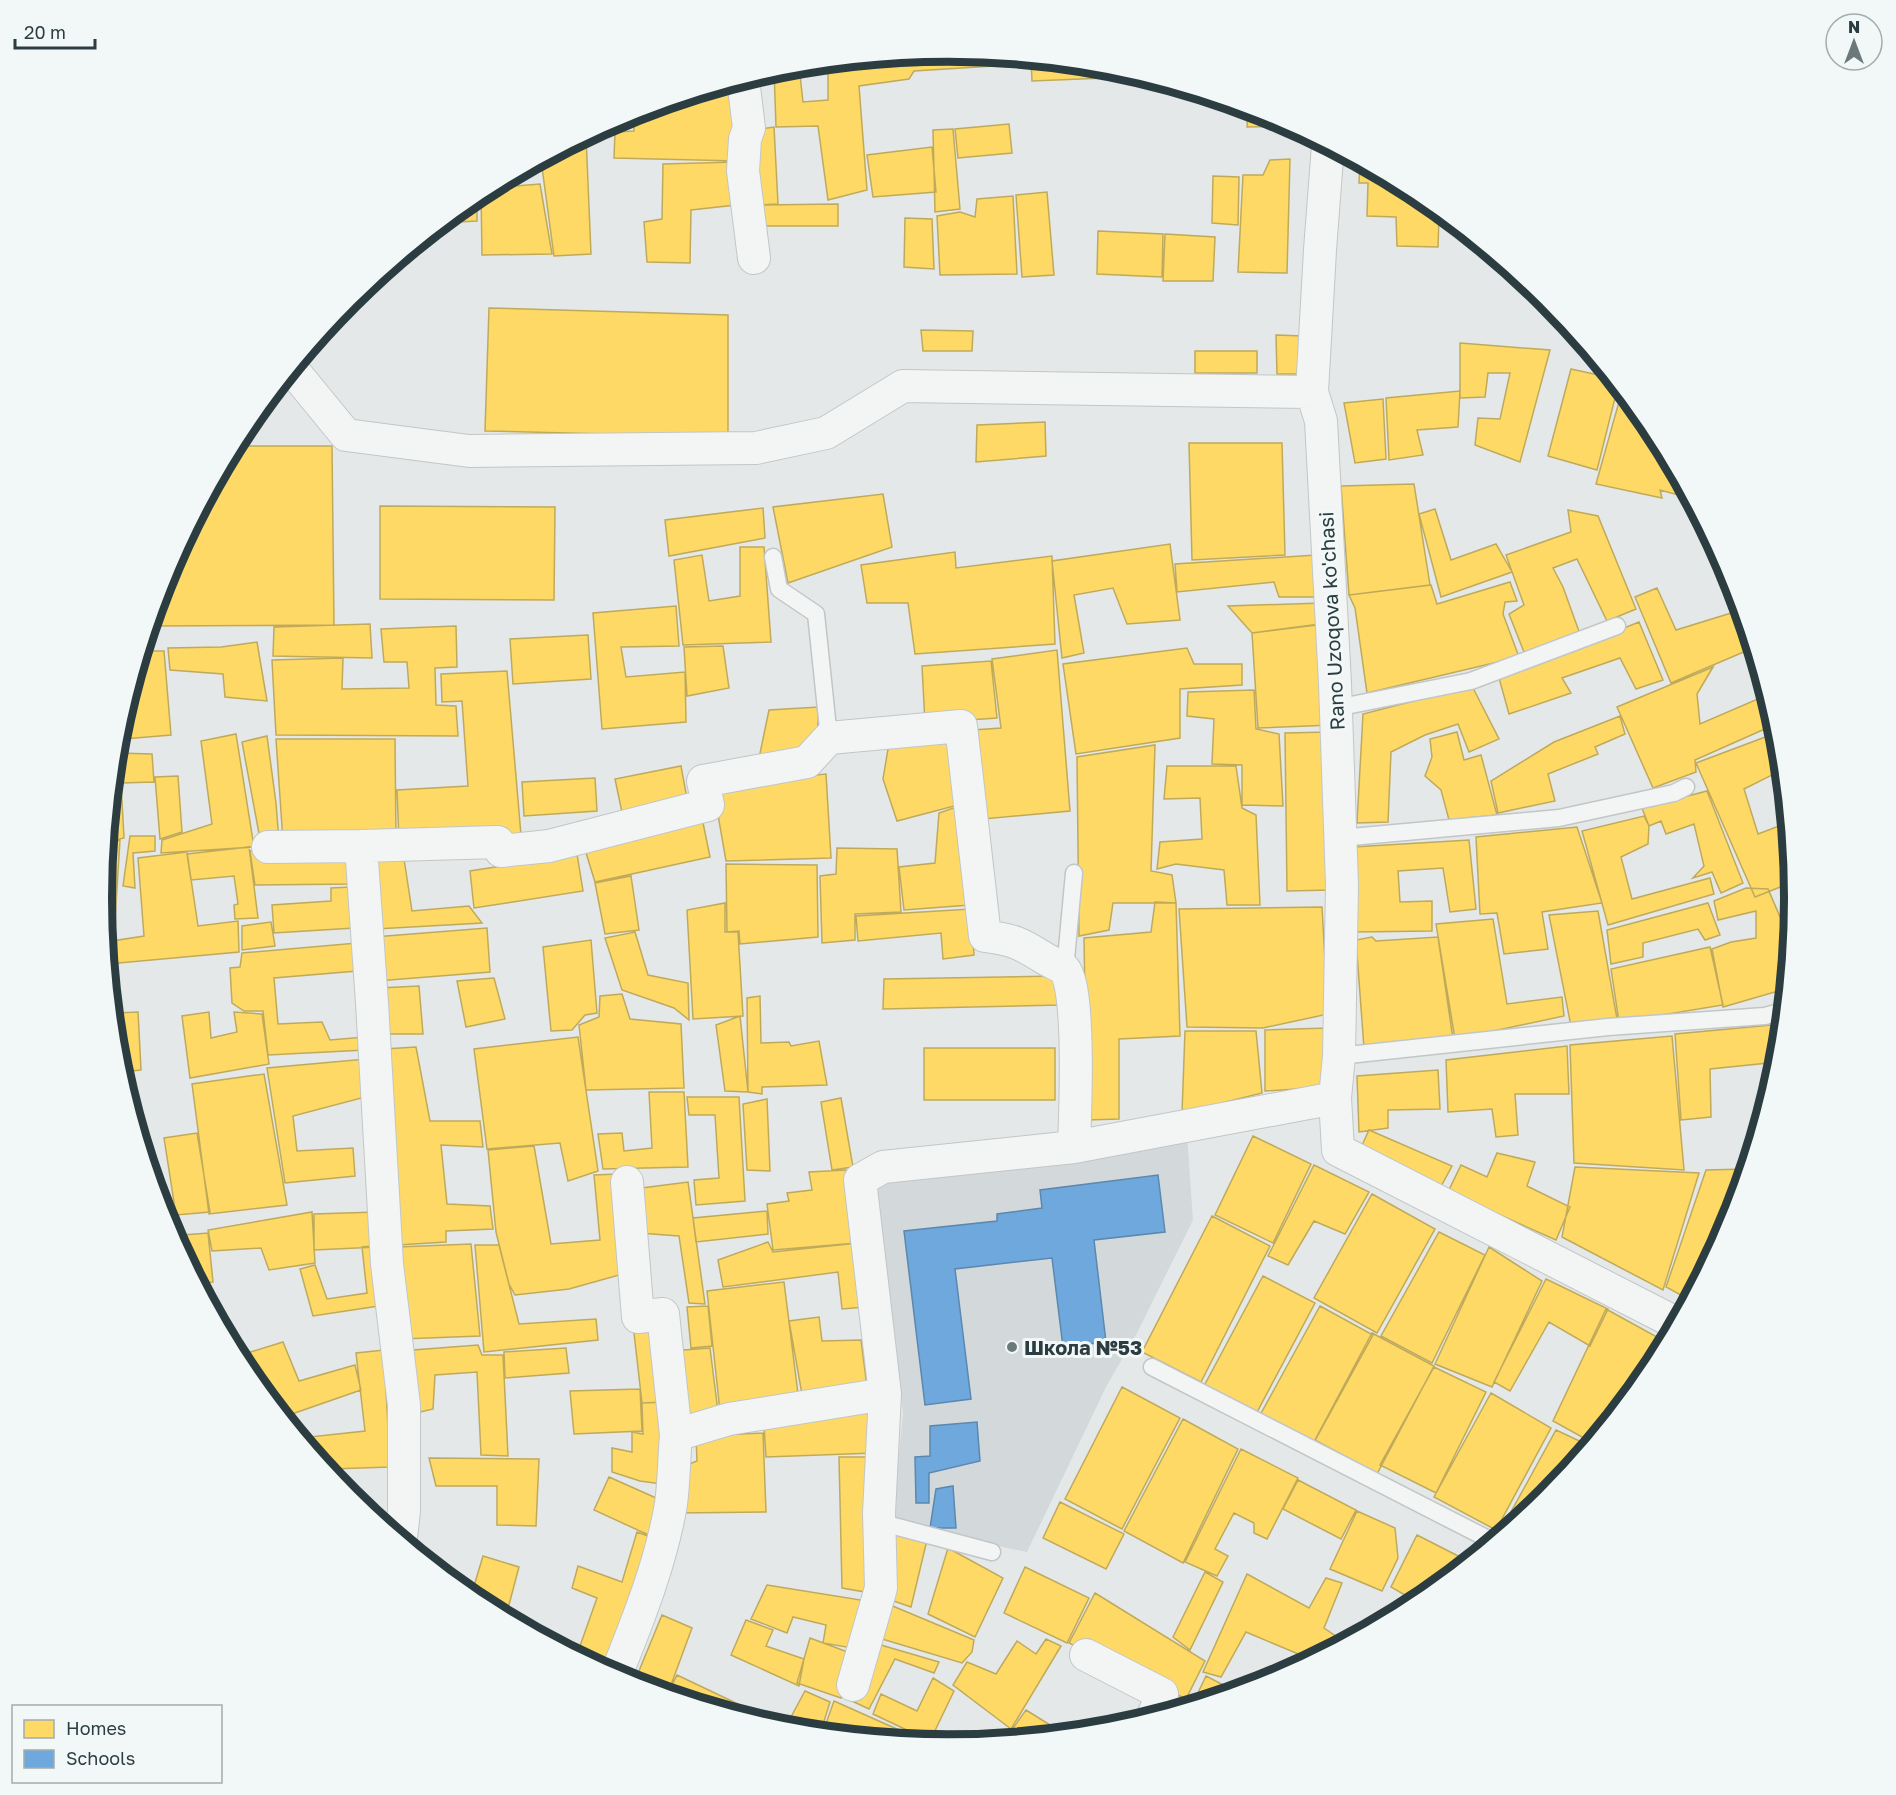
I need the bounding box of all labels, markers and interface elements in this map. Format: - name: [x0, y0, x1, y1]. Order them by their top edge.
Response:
- scale bar: [15, 12, 94, 50]
- north arrow: [1824, 12, 1884, 72]
- text: N: [1848, 17, 1860, 37]
- text: 20 m: [24, 21, 66, 43]
- street label: Rano Uzoqova ko'chasi: [1313, 511, 1349, 731]
- place label: Школа №53: [1024, 1335, 1142, 1359]
- marker: Школа №53: [1005, 1340, 1019, 1354]
- legend: [12, 1705, 222, 1783]
- text: Homes: [66, 1717, 126, 1739]
- text: Schools: [66, 1747, 135, 1769]

